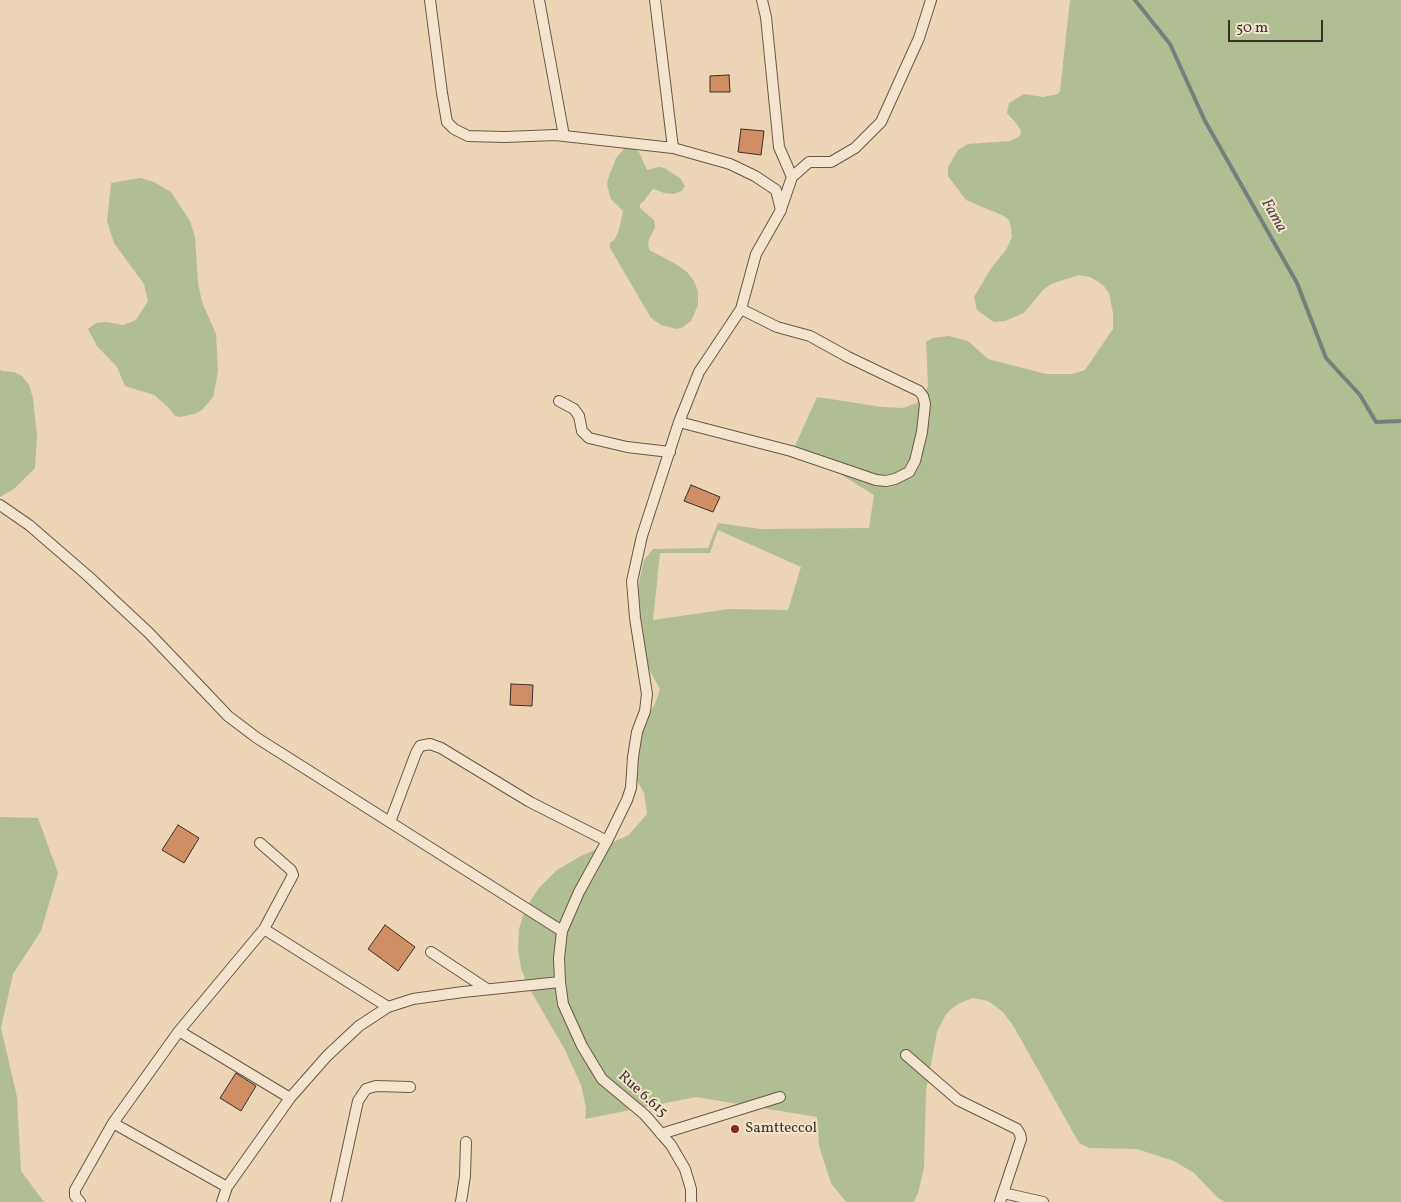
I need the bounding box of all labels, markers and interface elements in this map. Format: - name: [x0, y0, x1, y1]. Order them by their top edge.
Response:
- scale bar: [1231, 10, 1326, 42]
- text: 50 m: [1236, 18, 1268, 39]
- water label: Fama: [1256, 196, 1290, 236]
- street label: Rue 6.615: [613, 1068, 671, 1122]
- place label: Samtteccol: [745, 1120, 817, 1138]
- marker: Samtteccol: [729, 1123, 741, 1135]

